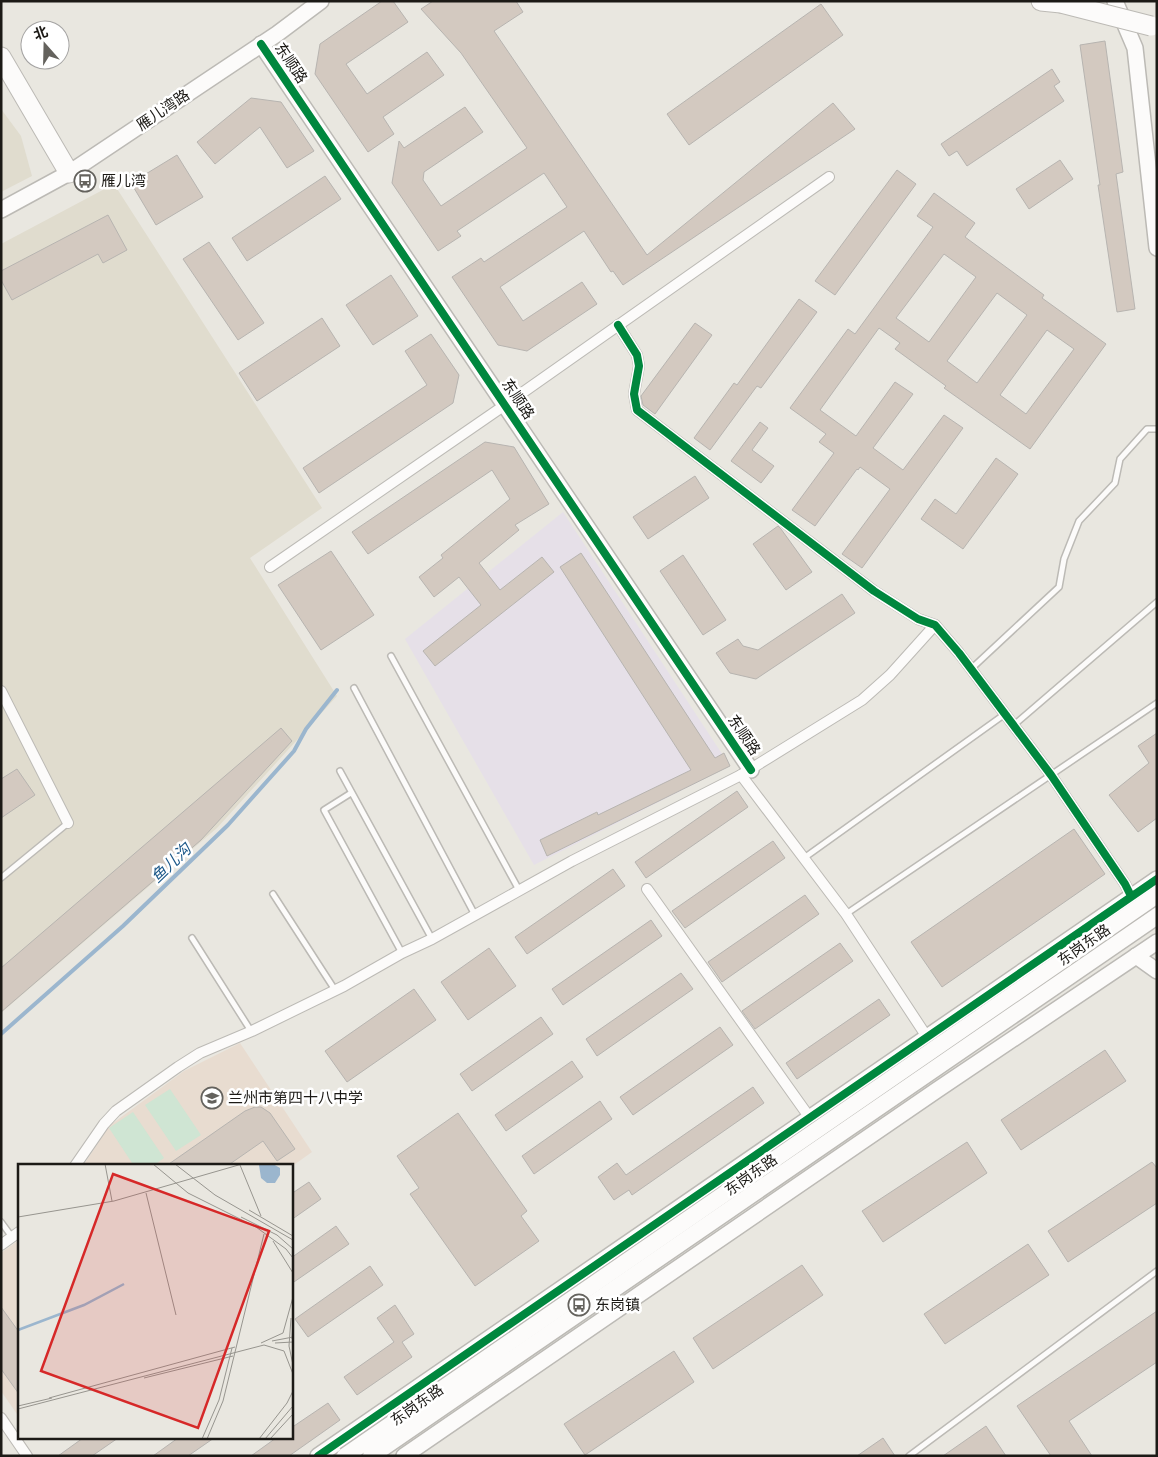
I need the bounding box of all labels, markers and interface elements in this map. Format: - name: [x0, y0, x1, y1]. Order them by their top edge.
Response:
- north arrow: [20, 20, 70, 70]
- text: 北: [31, 23, 50, 43]
- street label: 东顺路: [271, 39, 311, 87]
- street label: 雁儿湾路: [133, 86, 193, 134]
- bus stop icon: 雁儿湾: [73, 169, 97, 193]
- place label: 雁儿湾: [101, 172, 146, 190]
- street label: 东顺路: [498, 375, 538, 423]
- street label: 东顺路: [724, 711, 764, 759]
- water label: 鱼儿沟: [147, 838, 196, 887]
- street label: 东岗东路: [1054, 920, 1114, 970]
- school or university icon: 兰州市第四十八中学: [200, 1086, 224, 1110]
- place label: 兰州市第四十八中学: [228, 1089, 363, 1107]
- street label: 东岗东路: [721, 1150, 781, 1200]
- inset map: [18, 1164, 292, 1440]
- bus stop icon: 东岗镇: [567, 1293, 591, 1317]
- place label: 东岗镇: [595, 1296, 640, 1314]
- street label: 东岗东路: [387, 1380, 447, 1430]

